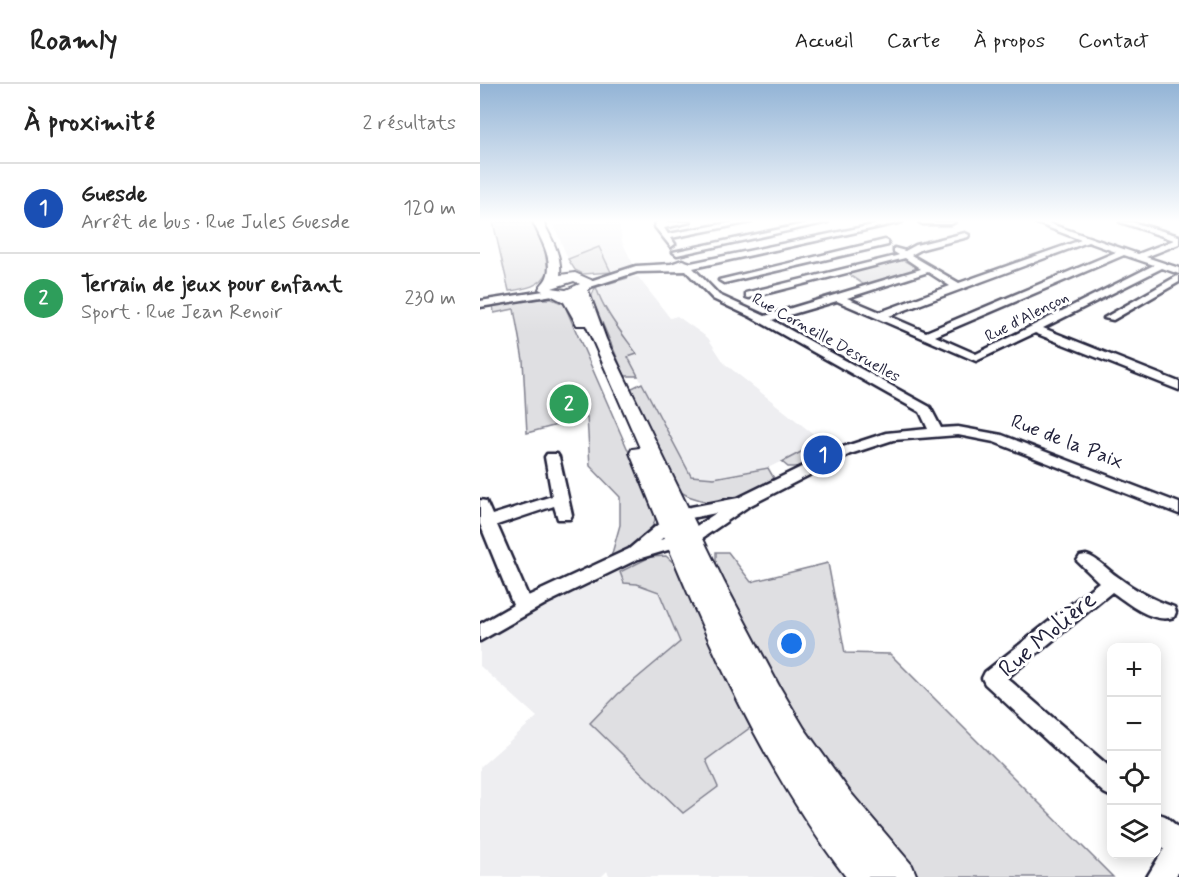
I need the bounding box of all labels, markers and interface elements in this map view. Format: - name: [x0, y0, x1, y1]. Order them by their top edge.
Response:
- text: Roamly: [30, 23, 118, 60]
- text: Accueil: [795, 27, 854, 55]
- text: Carte: [887, 27, 941, 55]
- text: À propos: [974, 27, 1045, 55]
- text: Contact: [1078, 27, 1149, 55]
- text: À proximité: [24, 106, 155, 140]
- text: 2 résultats: [363, 110, 456, 137]
- text: Guesde: [81, 181, 147, 209]
- text: 1: [39, 195, 48, 222]
- text: 120 m: [403, 195, 456, 222]
- text: Arrêt de bus · Rue Jules Guesde: [81, 209, 350, 236]
- text: Terrain de jeux pour enfant: [81, 271, 343, 299]
- text: 2: [39, 285, 48, 312]
- text: 230 m: [404, 285, 456, 312]
- street label: Rue d'Alençon: [981, 287, 1073, 347]
- street label: Rue Corneille Desruelles: [748, 288, 904, 388]
- text: Sport · Rue Jean Renoir: [81, 299, 282, 326]
- pin: 2: [550, 382, 589, 426]
- street label: Rue de la Paix: [1007, 408, 1128, 476]
- pin: 1: [804, 432, 842, 478]
- street label: Rue Molière: [993, 585, 1103, 685]
- your location: [777, 629, 806, 658]
- map controls: [1107, 643, 1161, 859]
- button: +: [1107, 643, 1161, 697]
- button: −: [1107, 697, 1161, 751]
- button: locate: [1107, 751, 1161, 805]
- button: layers: [1107, 805, 1161, 859]

